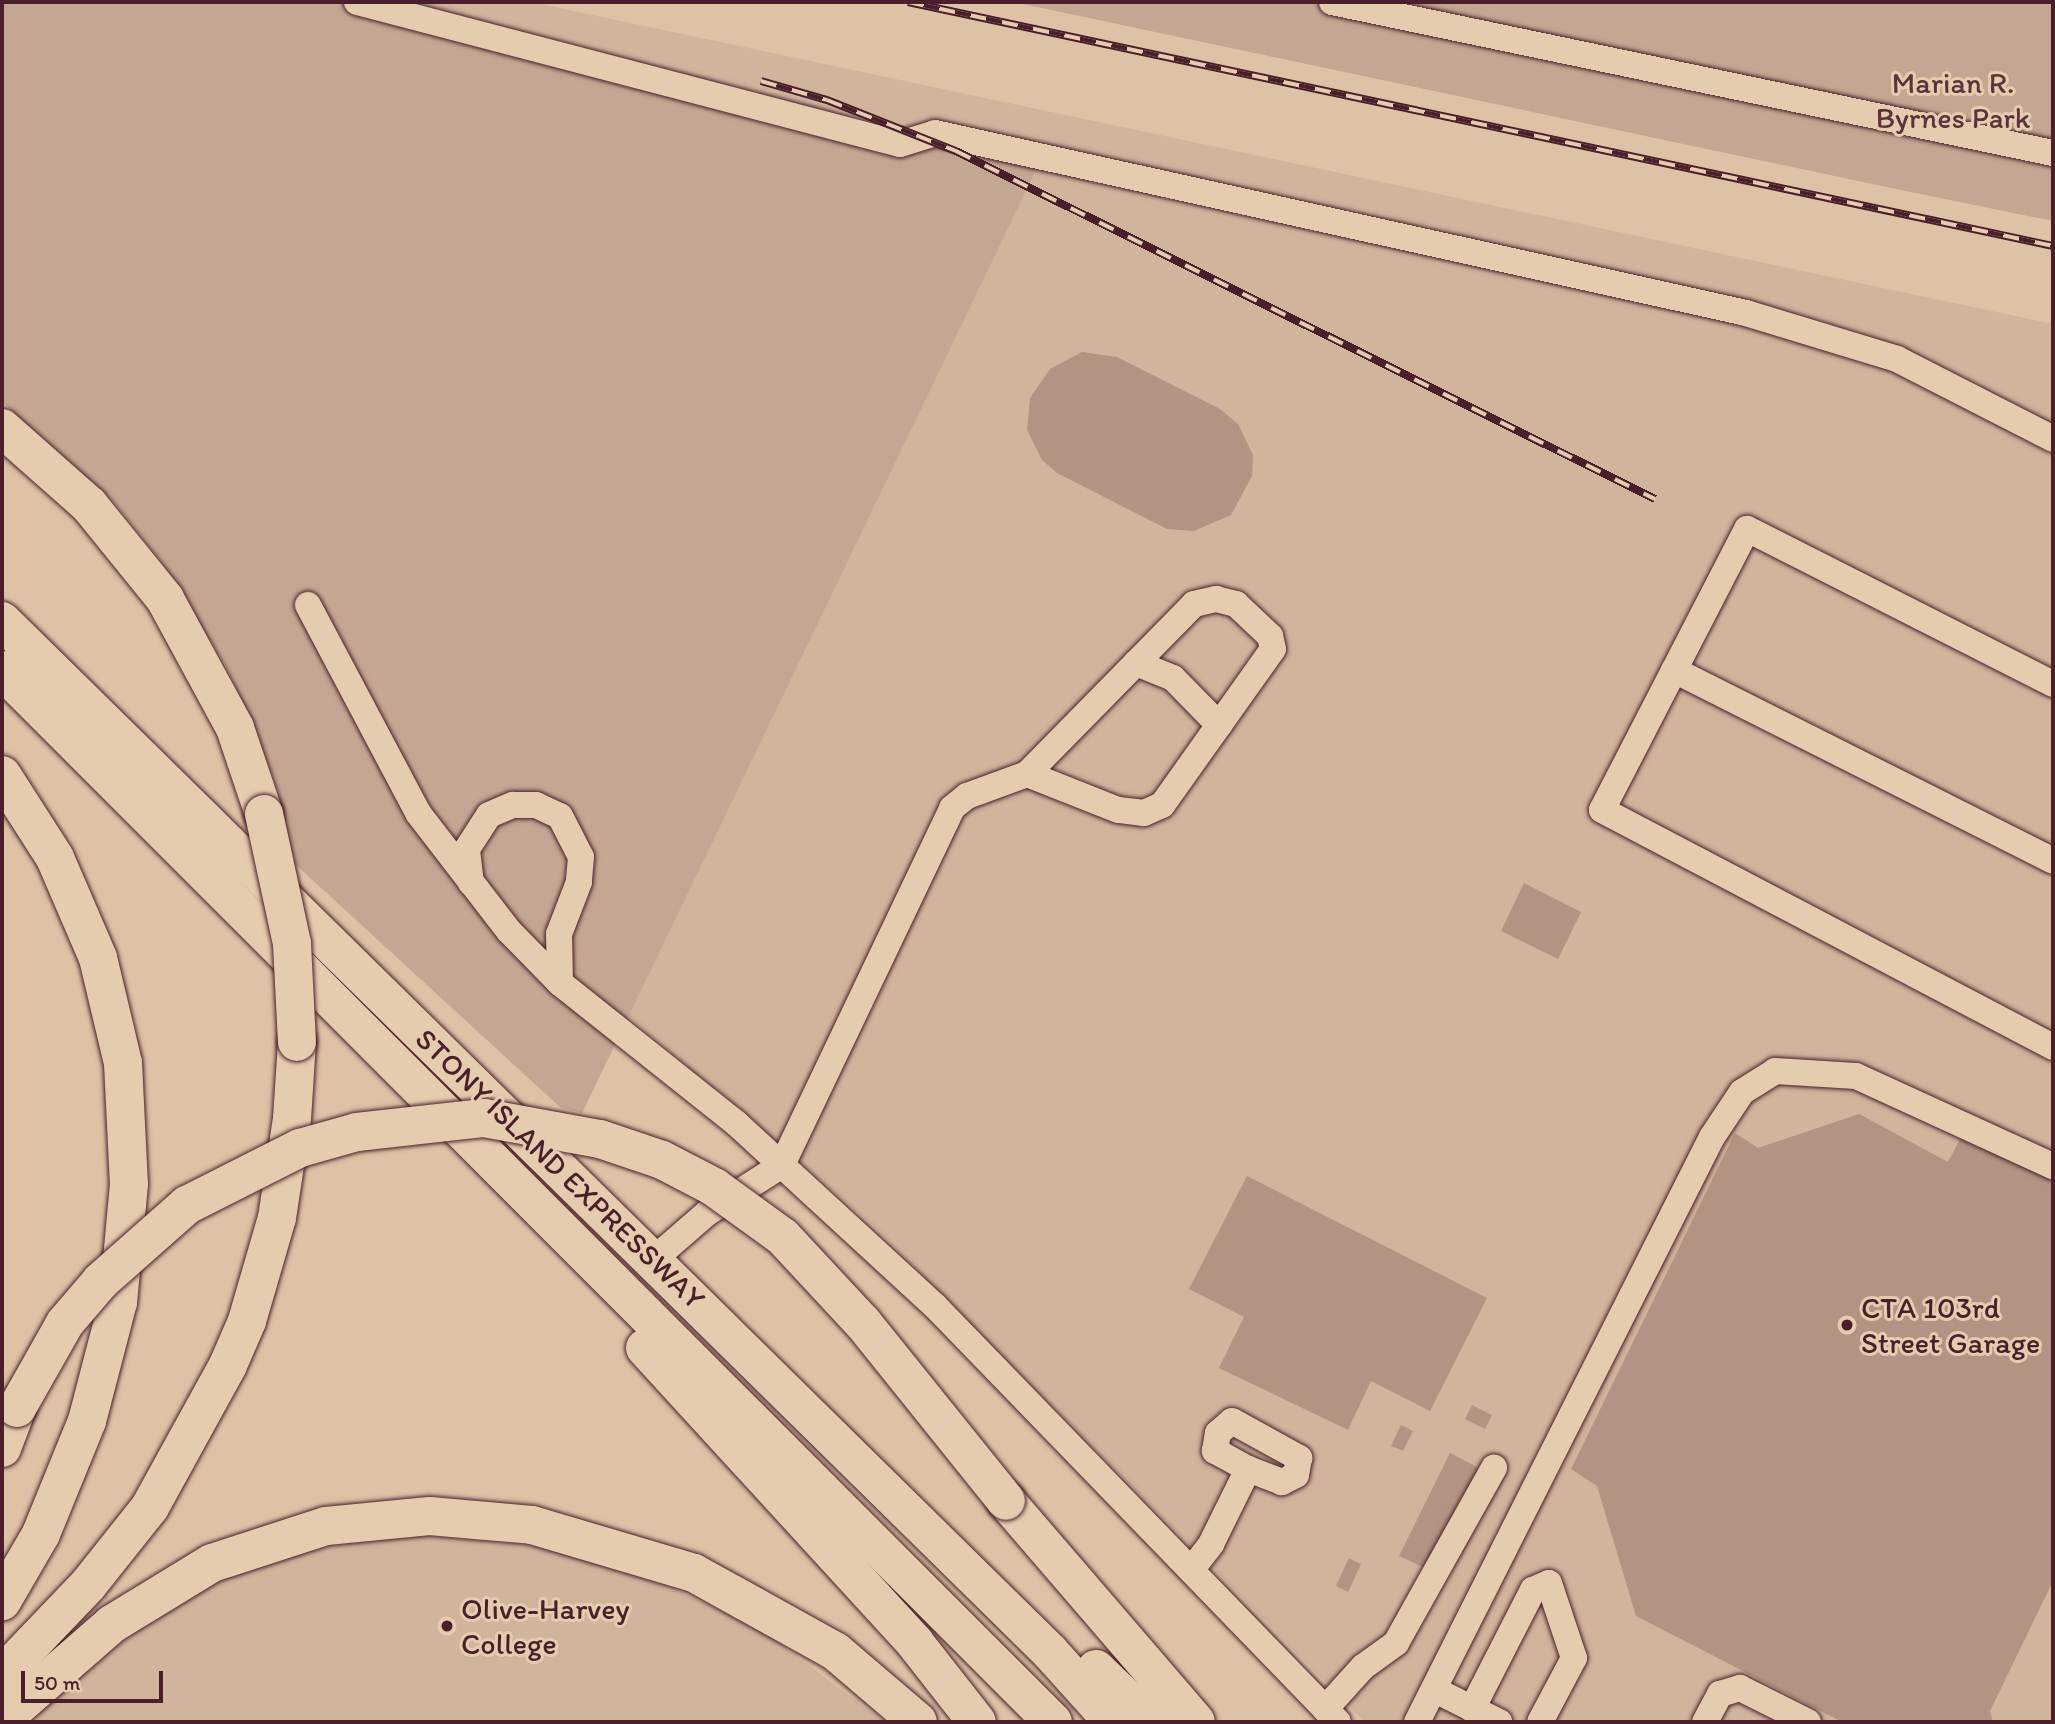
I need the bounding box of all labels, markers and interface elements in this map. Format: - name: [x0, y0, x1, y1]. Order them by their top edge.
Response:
- park label: Marian R. Byrnes Park: [1875, 65, 2031, 136]
- street label: STONY ISLAND EXPRESSWAY: [406, 1020, 714, 1318]
- place label: CTA 103rd Street Garage: [1861, 1290, 2040, 1360]
- marker: CTA 103rd Street Garage: [1839, 1317, 1855, 1333]
- place label: Olive-Harvey College: [461, 1591, 630, 1662]
- marker: Olive-Harvey College: [439, 1618, 455, 1634]
- scale bar: [24, 1658, 166, 1702]
- text: 50 m: [34, 1670, 80, 1695]

